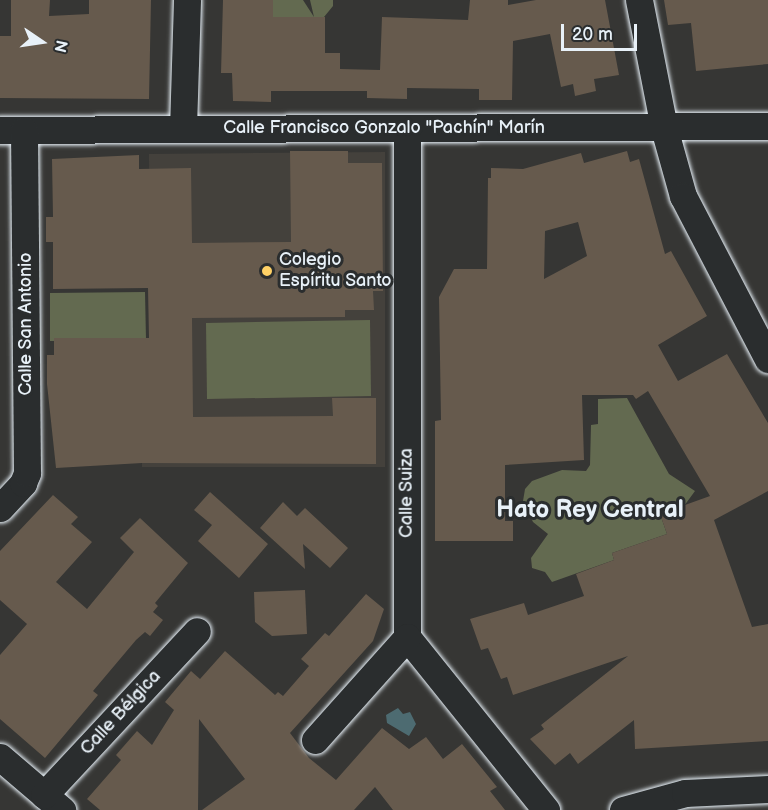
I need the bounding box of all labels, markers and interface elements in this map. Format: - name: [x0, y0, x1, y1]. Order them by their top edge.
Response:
- north arrow: [12, 12, 72, 72]
- scale bar: [564, 12, 640, 50]
- text: 20 m: [572, 24, 613, 45]
- text: N: [49, 38, 71, 54]
- street label: Calle Francisco Gonzalo "Pachín" Marín: [223, 117, 545, 139]
- place label: Colegio Espíritu Santo: [279, 250, 392, 292]
- street label: Calle San Antonio: [15, 252, 37, 396]
- marker: Colegio Espíritu Santo: [260, 264, 274, 278]
- street label: Calle Suiza: [396, 448, 418, 538]
- district label: Hato Rey Central: [496, 496, 684, 524]
- street label: Calle Bélgica: [76, 666, 166, 760]

